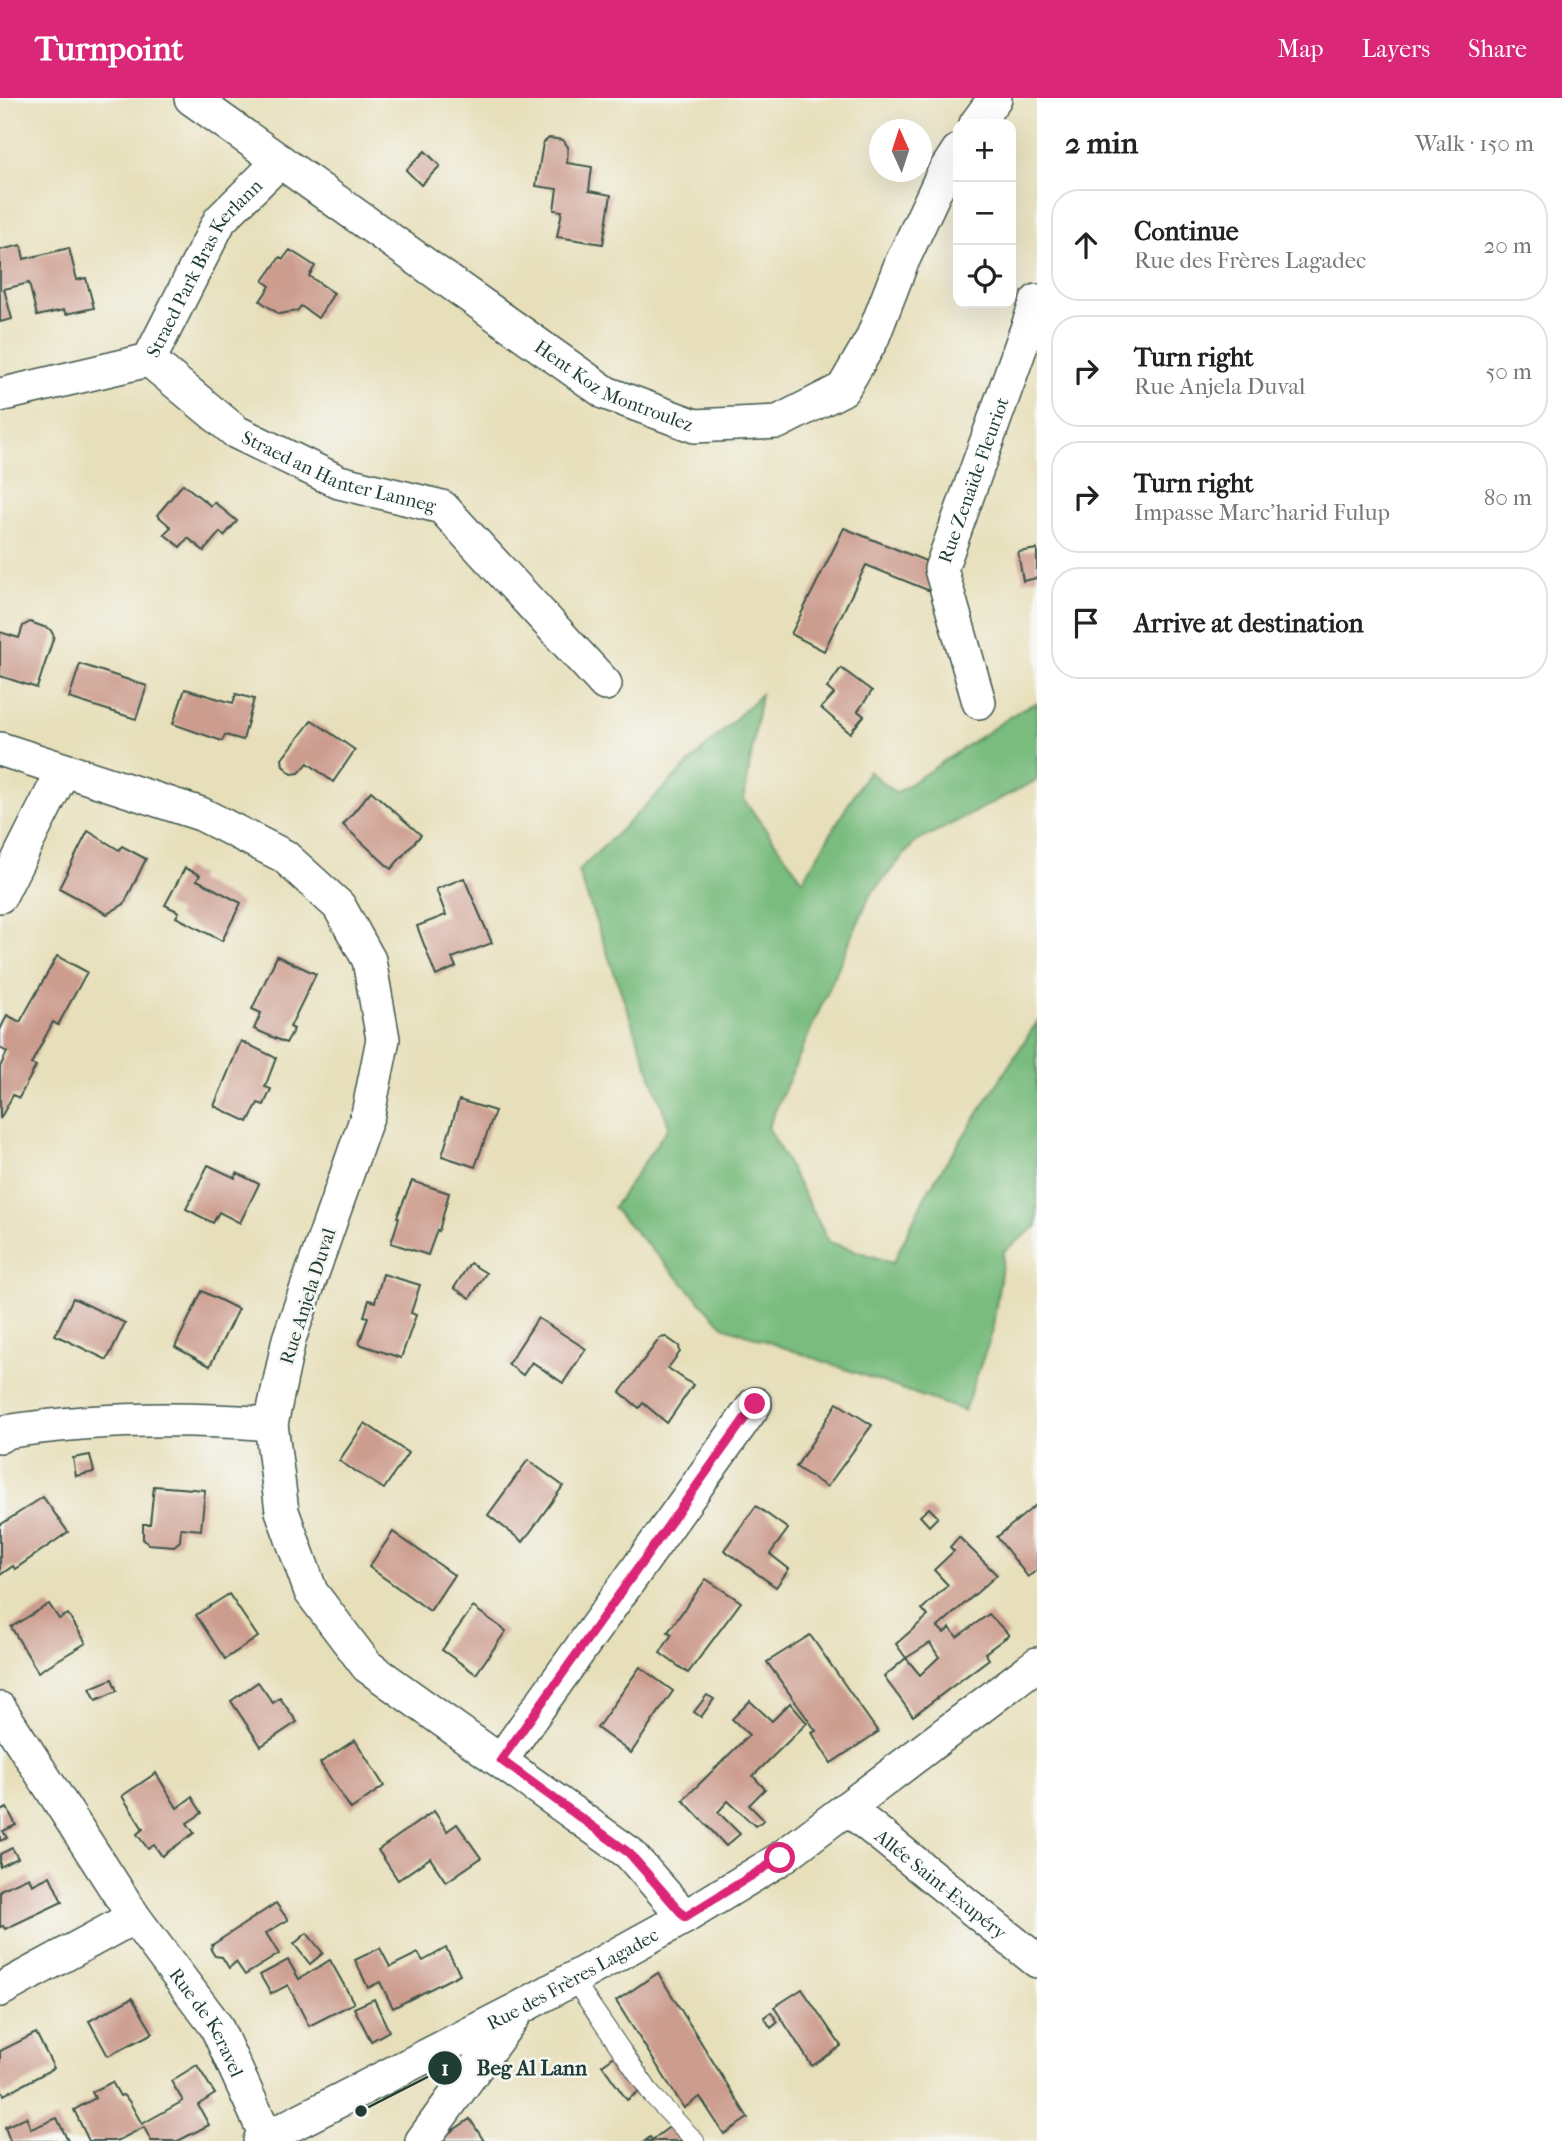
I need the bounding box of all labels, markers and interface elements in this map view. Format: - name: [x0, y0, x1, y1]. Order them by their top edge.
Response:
- text: Turnpoint: [35, 30, 183, 69]
- text: Map: [1278, 35, 1324, 63]
- text: Layers: [1362, 35, 1430, 63]
- text: Share: [1468, 35, 1527, 63]
- north arrow: [869, 119, 932, 182]
- map controls: [953, 119, 1016, 308]
- button: +: [953, 119, 1016, 182]
- text: 2 min: [1065, 126, 1138, 161]
- text: Walk · 150 m: [1415, 130, 1534, 157]
- street label: Straed Park Bras Kerlann: [142, 175, 267, 361]
- button: −: [953, 182, 1016, 245]
- text: Continue: [1134, 216, 1239, 247]
- icon: ahead: [1067, 226, 1105, 264]
- text: 20 m: [1483, 232, 1532, 259]
- button: locate: [953, 245, 1016, 308]
- text: Rue des Frères Lagadec: [1134, 247, 1366, 274]
- street label: Hent Koz Montroulez: [530, 336, 696, 436]
- text: Turn right: [1134, 342, 1254, 373]
- icon: right: [1067, 352, 1105, 390]
- text: 50 m: [1485, 358, 1532, 385]
- text: Rue Anjela Duval: [1134, 373, 1305, 400]
- street label: Rue Zenaïde Fleuriot: [934, 394, 1014, 566]
- street label: Straed an Hanter Lanneg: [238, 426, 439, 517]
- text: Turn right: [1134, 468, 1254, 499]
- icon: right: [1067, 478, 1105, 516]
- text: 80 m: [1484, 484, 1532, 511]
- text: Impasse Marc'harid Fulup: [1134, 499, 1390, 526]
- icon: arrive: [1067, 604, 1105, 642]
- text: Arrive at destination: [1134, 608, 1364, 639]
- street label: Rue Anjela Duval: [276, 1226, 340, 1367]
- route end: [739, 1388, 770, 1419]
- street label: Allée Saint-Exupéry: [870, 1824, 1012, 1945]
- route start: [764, 1842, 795, 1873]
- street label: Rue des Frères Lagadec: [483, 1924, 662, 2035]
- street label: Rue de Keravel: [164, 1964, 248, 2081]
- callout: Beg Al Lann: [428, 2047, 601, 2089]
- text: 1: [441, 2056, 449, 2080]
- text: Beg Al Lann: [477, 2056, 588, 2080]

